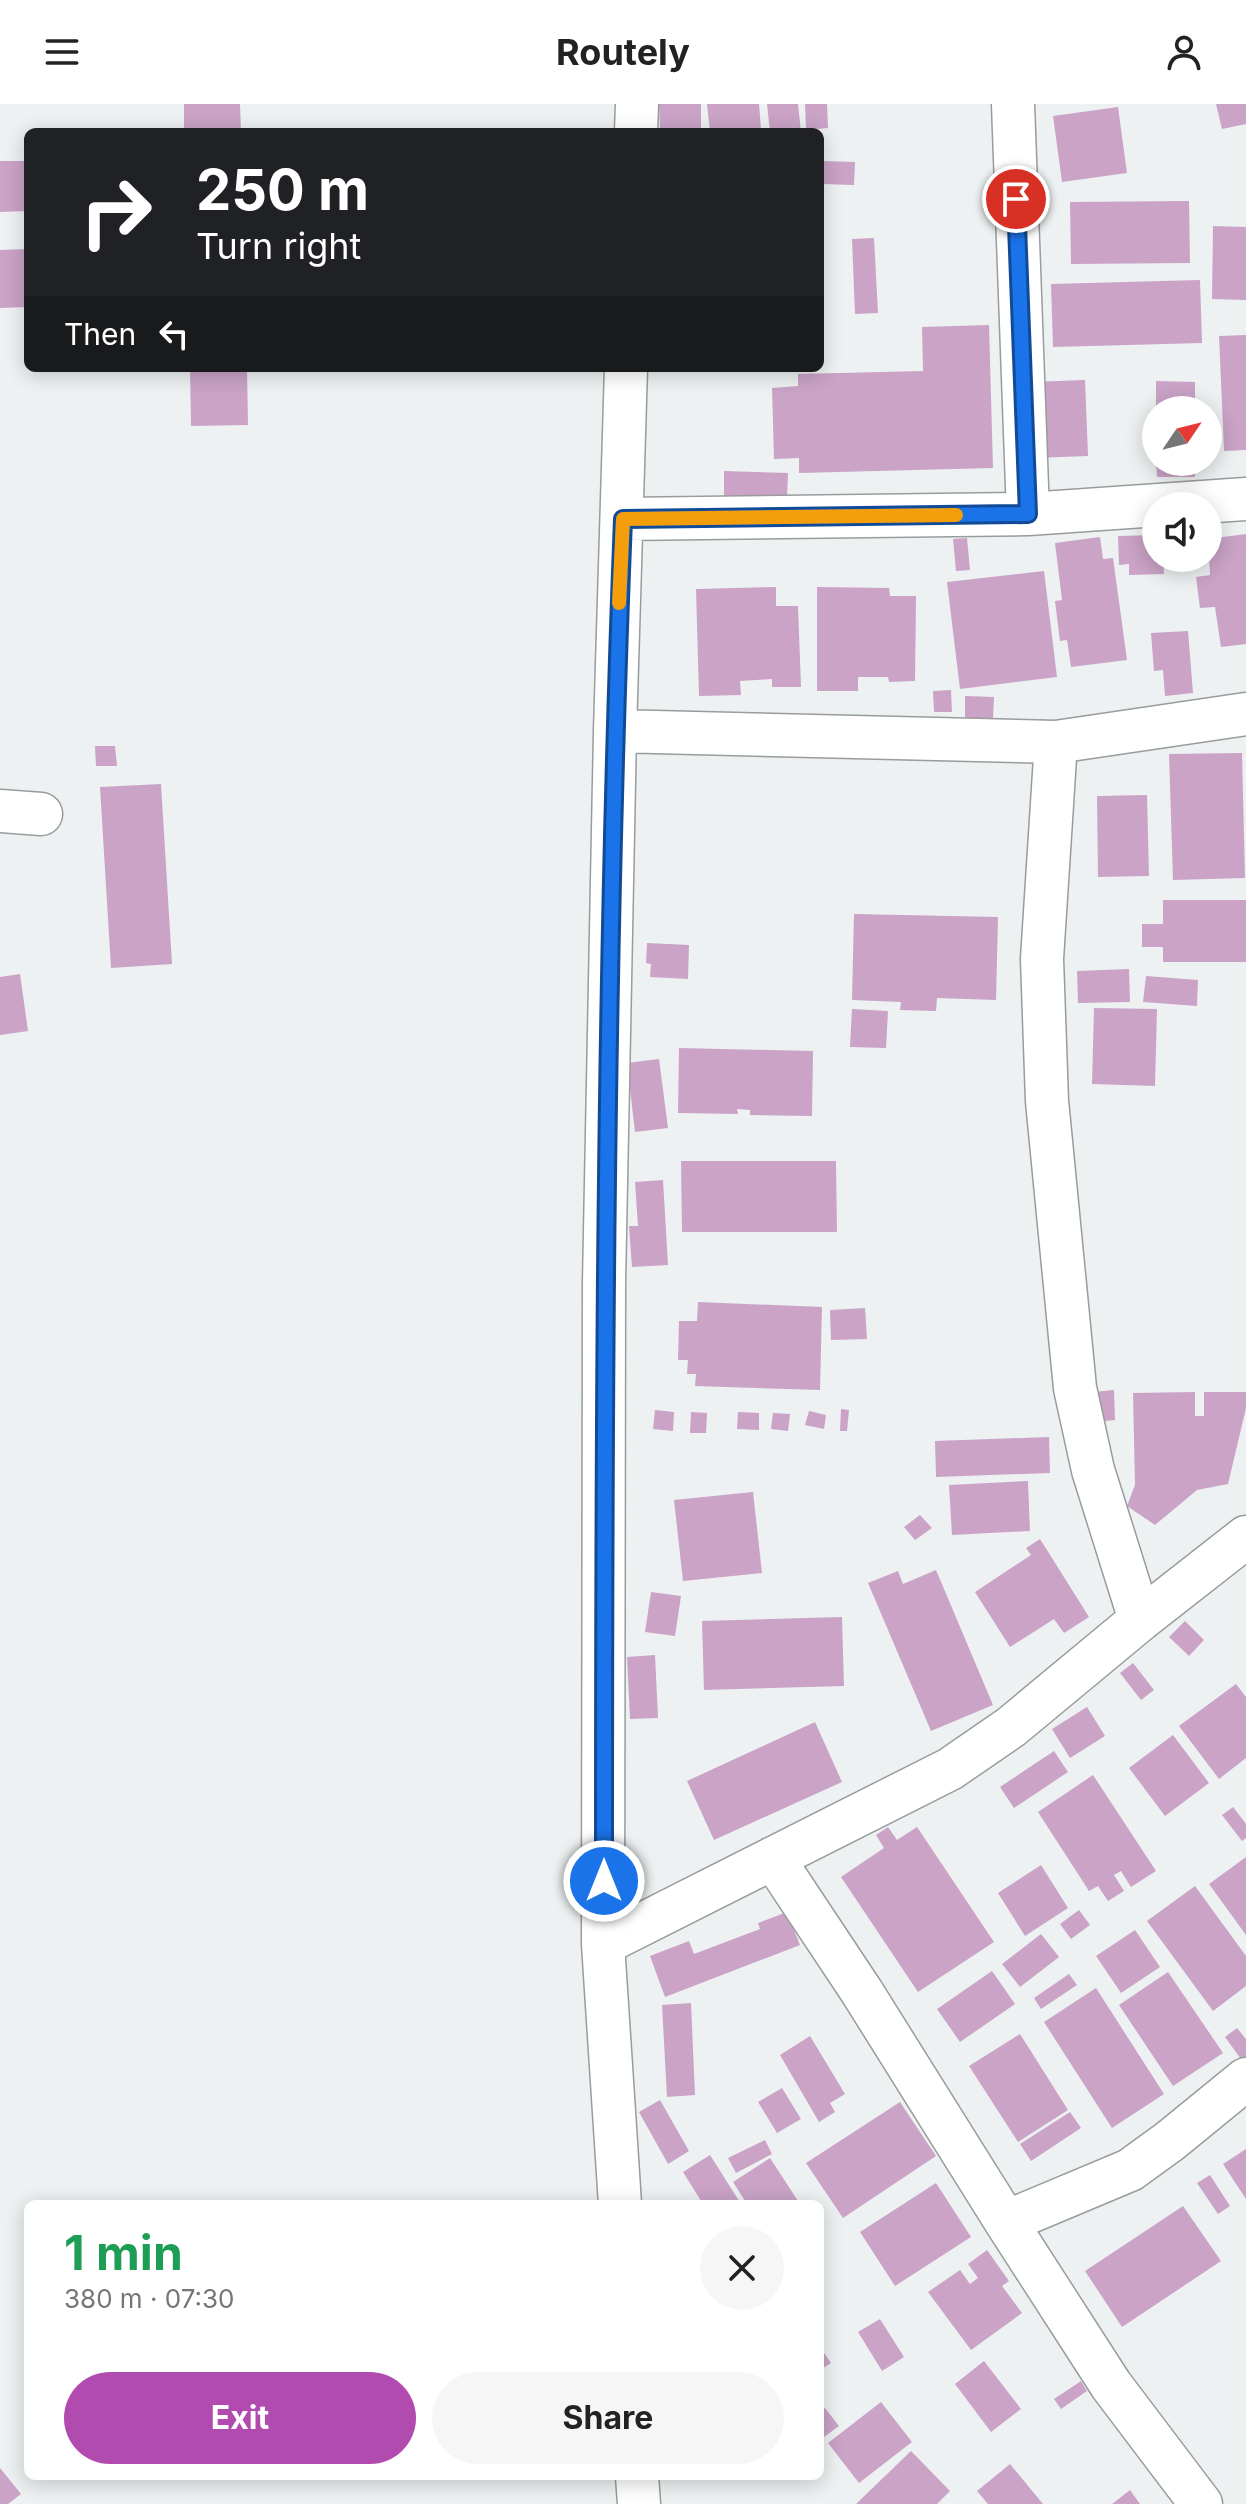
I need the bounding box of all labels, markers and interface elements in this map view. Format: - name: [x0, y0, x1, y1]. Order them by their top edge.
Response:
- icon: menu: [40, 30, 84, 74]
- text: Routely: [556, 30, 690, 74]
- icon: person: [1162, 30, 1206, 74]
- text: 250 m: [196, 156, 369, 224]
- icon: right: [64, 160, 168, 264]
- pin: [982, 165, 1050, 233]
- icon: arrive: [994, 177, 1038, 221]
- text: Turn right: [196, 224, 361, 268]
- icon: left: [152, 312, 196, 356]
- text: Then: [64, 316, 136, 352]
- north arrow: [1142, 396, 1222, 476]
- map controls: [1142, 396, 1222, 572]
- button: sound: [1142, 492, 1222, 572]
- position arrow: [562, 1839, 646, 1923]
- text: 1 min: [64, 2223, 183, 2282]
- button: close: [700, 2226, 784, 2310]
- text: 380 m · 07:30: [64, 2283, 234, 2314]
- button: Exit: [64, 2372, 416, 2464]
- button: Share: [432, 2372, 784, 2464]

